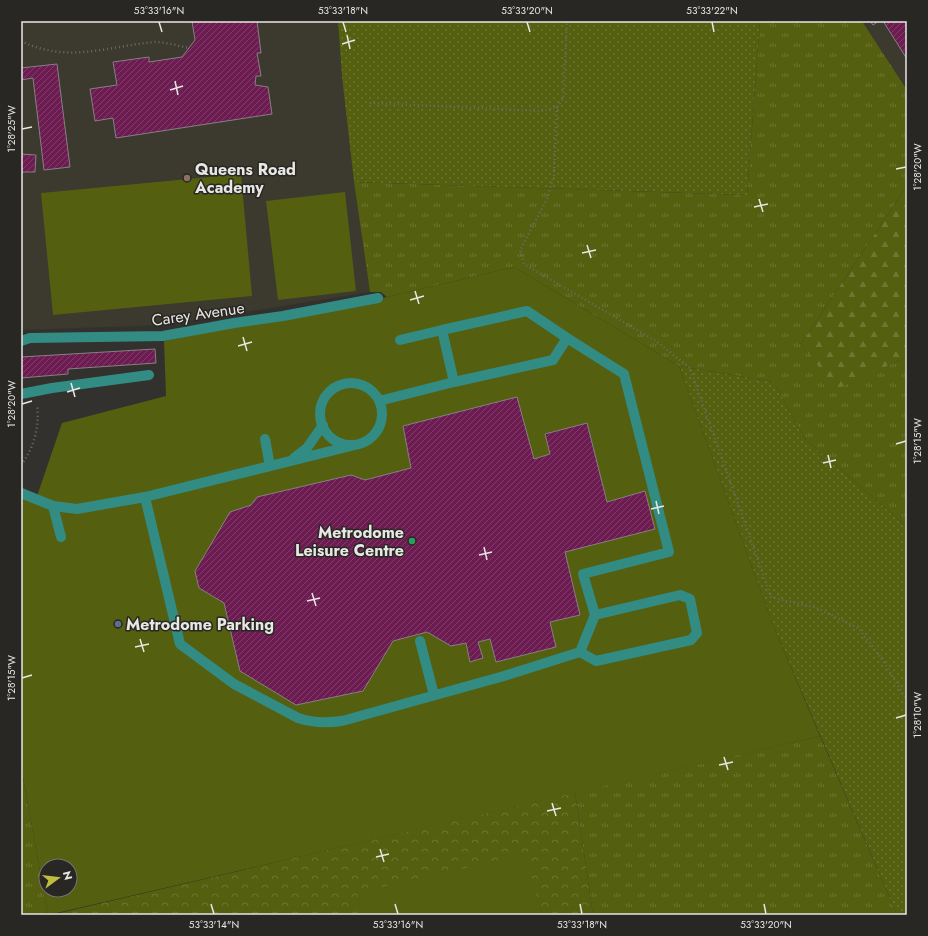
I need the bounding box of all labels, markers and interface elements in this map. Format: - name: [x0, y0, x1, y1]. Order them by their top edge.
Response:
- text: 53°33'16"N: [134, 3, 184, 18]
- text: 53°33'18"N: [318, 3, 368, 18]
- text: 53°33'20"N: [501, 3, 553, 18]
- text: 53°33'22"N: [686, 3, 738, 18]
- text: 1°28'25"W: [4, 105, 19, 153]
- text: 1°28'20"W: [910, 143, 925, 191]
- place label: Queens Road Academy: [194, 158, 296, 199]
- marker: Queens Road Academy: [182, 173, 192, 183]
- street label: Carey Avenue: [150, 296, 246, 332]
- text: 1°28'20"W: [4, 380, 19, 428]
- text: 1°28'15"W: [910, 418, 925, 464]
- place label: Metrodome Leisure Centre: [295, 521, 404, 562]
- marker: Metrodome Leisure Centre: [407, 536, 417, 546]
- place label: Metrodome Parking: [126, 613, 274, 636]
- marker: Metrodome Parking: [113, 619, 123, 629]
- text: 1°28'15"W: [4, 655, 19, 701]
- text: 1°28'10"W: [910, 692, 925, 738]
- north arrow: [38, 858, 78, 898]
- text: N: [59, 869, 77, 882]
- text: 53°33'14"N: [189, 917, 239, 932]
- text: 53°33'16"N: [373, 917, 423, 932]
- text: 53°33'18"N: [557, 917, 607, 932]
- text: 53°33'20"N: [740, 917, 792, 932]

